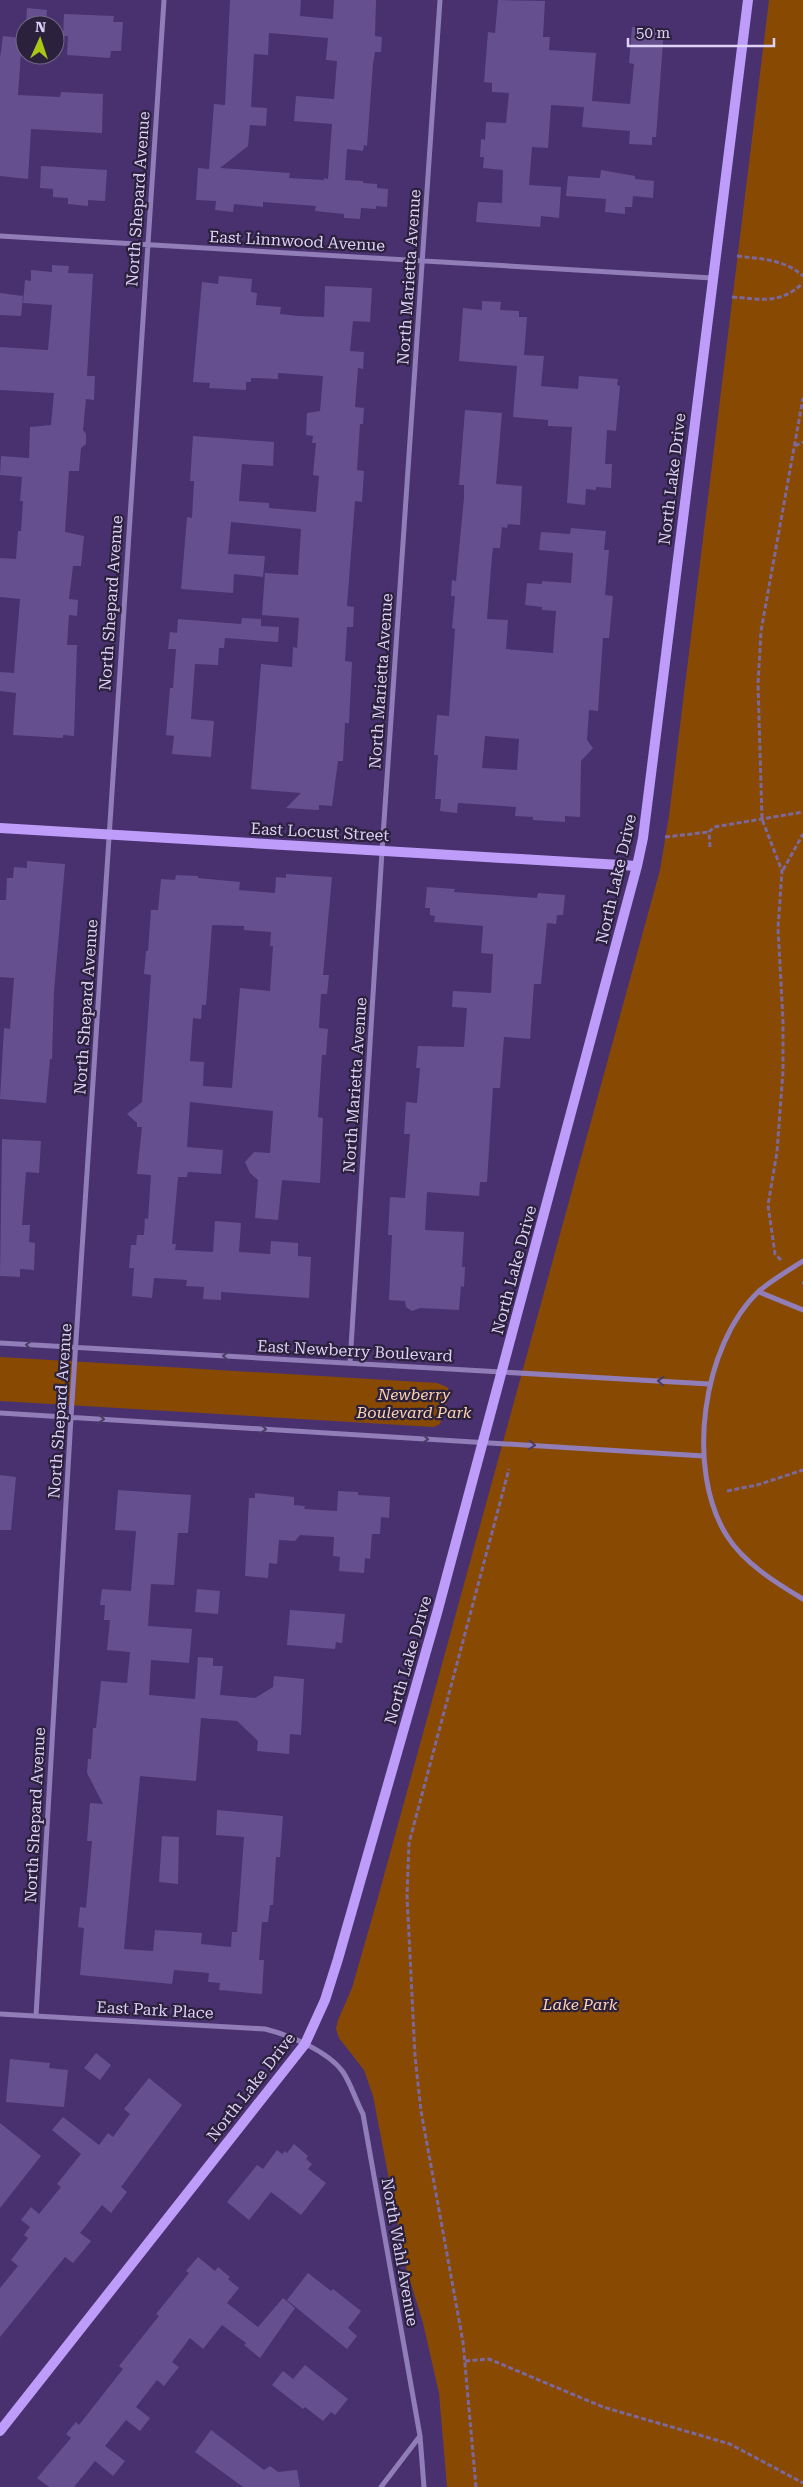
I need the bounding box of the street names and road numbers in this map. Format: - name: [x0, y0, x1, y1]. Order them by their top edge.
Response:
- street label: North Shepard Avenue: [122, 110, 154, 287]
- street label: North Marietta Avenue: [393, 188, 425, 365]
- street label: East Linnwood Avenue: [208, 227, 386, 255]
- street label: North Lake Drive: [654, 412, 690, 546]
- street label: North Shepard Avenue: [95, 514, 127, 691]
- street label: North Marietta Avenue: [365, 592, 397, 769]
- street label: North Lake Drive: [592, 812, 640, 946]
- street label: East Locust Street: [250, 819, 390, 845]
- street label: North Shepard Avenue: [70, 918, 102, 1095]
- street label: North Marietta Avenue: [339, 996, 371, 1173]
- street label: North Lake Drive: [488, 1203, 540, 1337]
- street label: North Shepard Avenue: [44, 1322, 76, 1499]
- street label: East Newberry Boulevard: [257, 1336, 453, 1366]
- street label: North Lake Drive: [381, 1593, 435, 1726]
- street label: North Shepard Avenue: [21, 1727, 49, 1903]
- street label: East Park Place: [96, 1997, 214, 2023]
- street label: North Lake Drive: [203, 2029, 299, 2145]
- street label: North Wahl Avenue: [378, 2176, 422, 2328]

